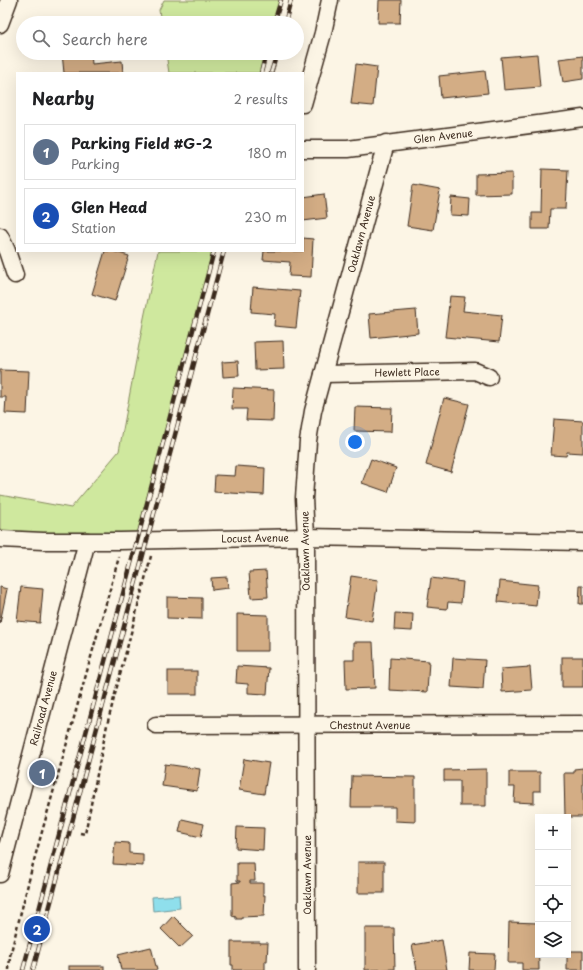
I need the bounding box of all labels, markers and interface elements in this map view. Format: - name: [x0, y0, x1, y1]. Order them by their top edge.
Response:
- search box: [16, 16, 304, 60]
- icon: search: [30, 27, 52, 49]
- text: Search here: [62, 27, 148, 50]
- text: Nearby: [32, 85, 94, 111]
- text: 2 results: [234, 89, 288, 108]
- street label: Glen Avenue: [412, 124, 474, 147]
- text: Parking Field #G-2: [71, 131, 212, 154]
- text: 1: [43, 143, 49, 162]
- text: 180 m: [248, 143, 287, 162]
- text: Parking: [71, 154, 120, 173]
- street label: Oaklawn Avenue: [343, 193, 378, 274]
- text: Glen Head: [71, 195, 147, 218]
- text: 2: [41, 207, 51, 226]
- text: 230 m: [245, 207, 287, 226]
- text: Station: [71, 218, 116, 237]
- street label: Hewlett Place: [374, 363, 440, 380]
- your location: [345, 432, 365, 452]
- street label: Oaklawn Avenue: [296, 510, 313, 591]
- street label: Locust Avenue: [221, 529, 289, 546]
- street label: Railroad Avenue: [25, 668, 60, 747]
- street label: Chestnut Avenue: [329, 717, 411, 732]
- pin: 1: [29, 758, 55, 788]
- map controls: [535, 814, 571, 958]
- button: +: [535, 814, 571, 850]
- street label: Oaklawn Avenue: [299, 835, 314, 915]
- button: −: [535, 850, 571, 886]
- button: locate: [535, 886, 571, 922]
- pin: 2: [24, 914, 50, 944]
- button: layers: [535, 922, 571, 958]

